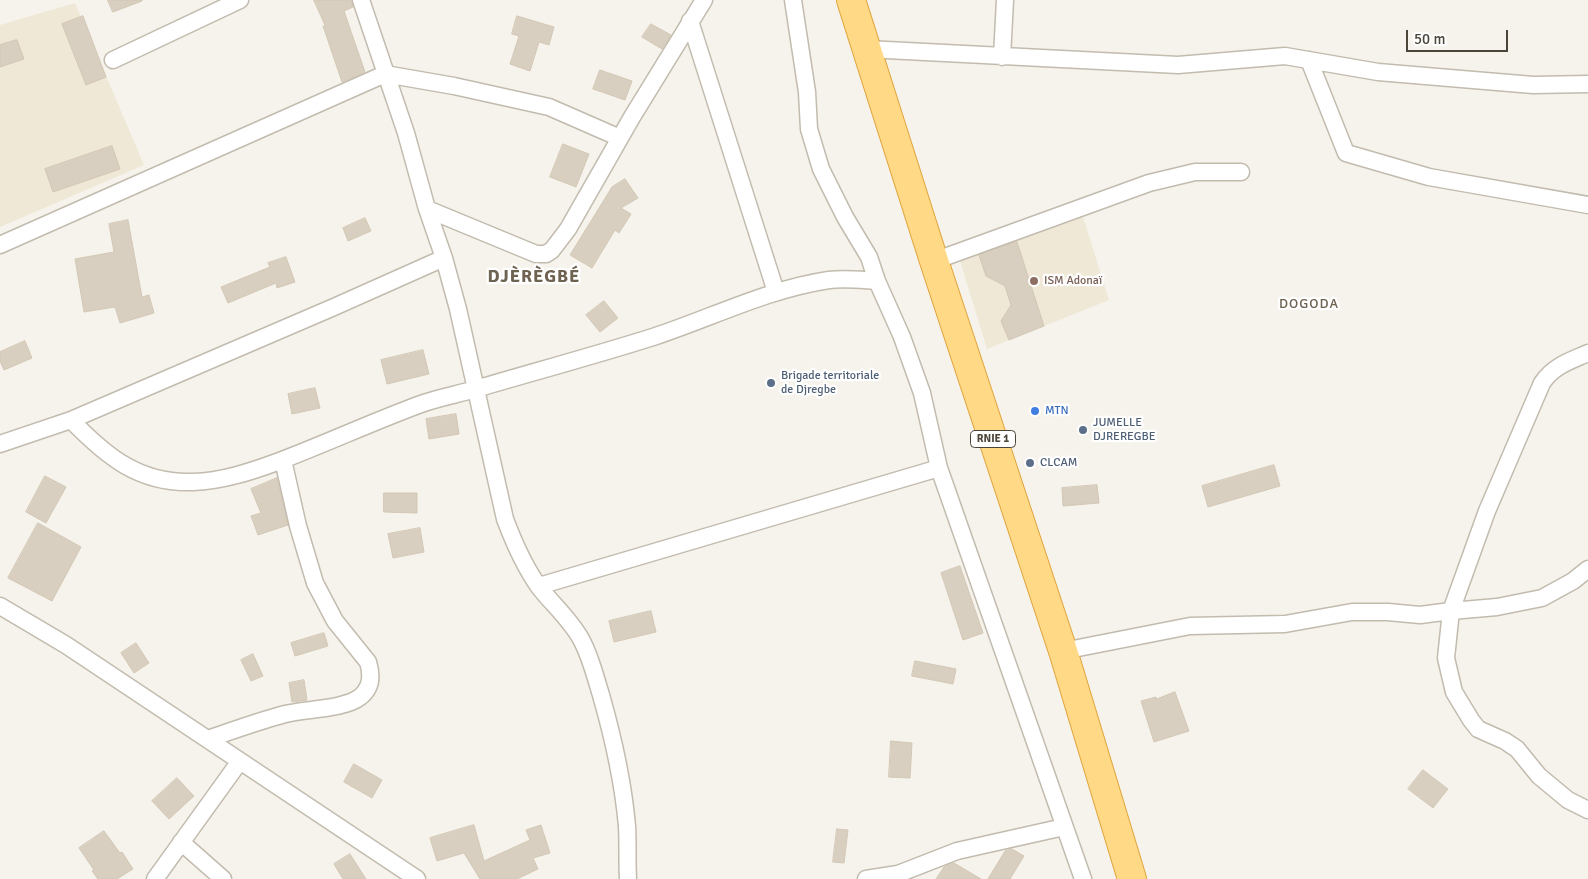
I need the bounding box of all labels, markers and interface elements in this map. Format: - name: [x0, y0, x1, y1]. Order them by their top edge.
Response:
- scale bar: [1408, 20, 1510, 52]
- text: 50 m: [1414, 30, 1445, 48]
- district label: DJÈRÈGBÉ: [487, 266, 581, 288]
- place label: ISM Adonaï: [1044, 274, 1102, 288]
- marker: ISM Adonaï: [1028, 275, 1040, 287]
- district label: DOGODA: [1278, 296, 1340, 312]
- place label: Brigade territoriale de Djregbe: [781, 369, 879, 397]
- marker: Brigade territoriale de Djregbe: [765, 377, 777, 389]
- place label: MTN: [1045, 404, 1069, 418]
- marker: MTN: [1029, 405, 1041, 417]
- place label: JUMELLE DJREREGBE: [1093, 416, 1156, 444]
- marker: JUMELLE DJREREGBE: [1077, 424, 1089, 436]
- road number: RNIE 1: [970, 430, 1016, 448]
- place label: CLCAM: [1040, 456, 1077, 470]
- marker: CLCAM: [1024, 457, 1036, 469]

